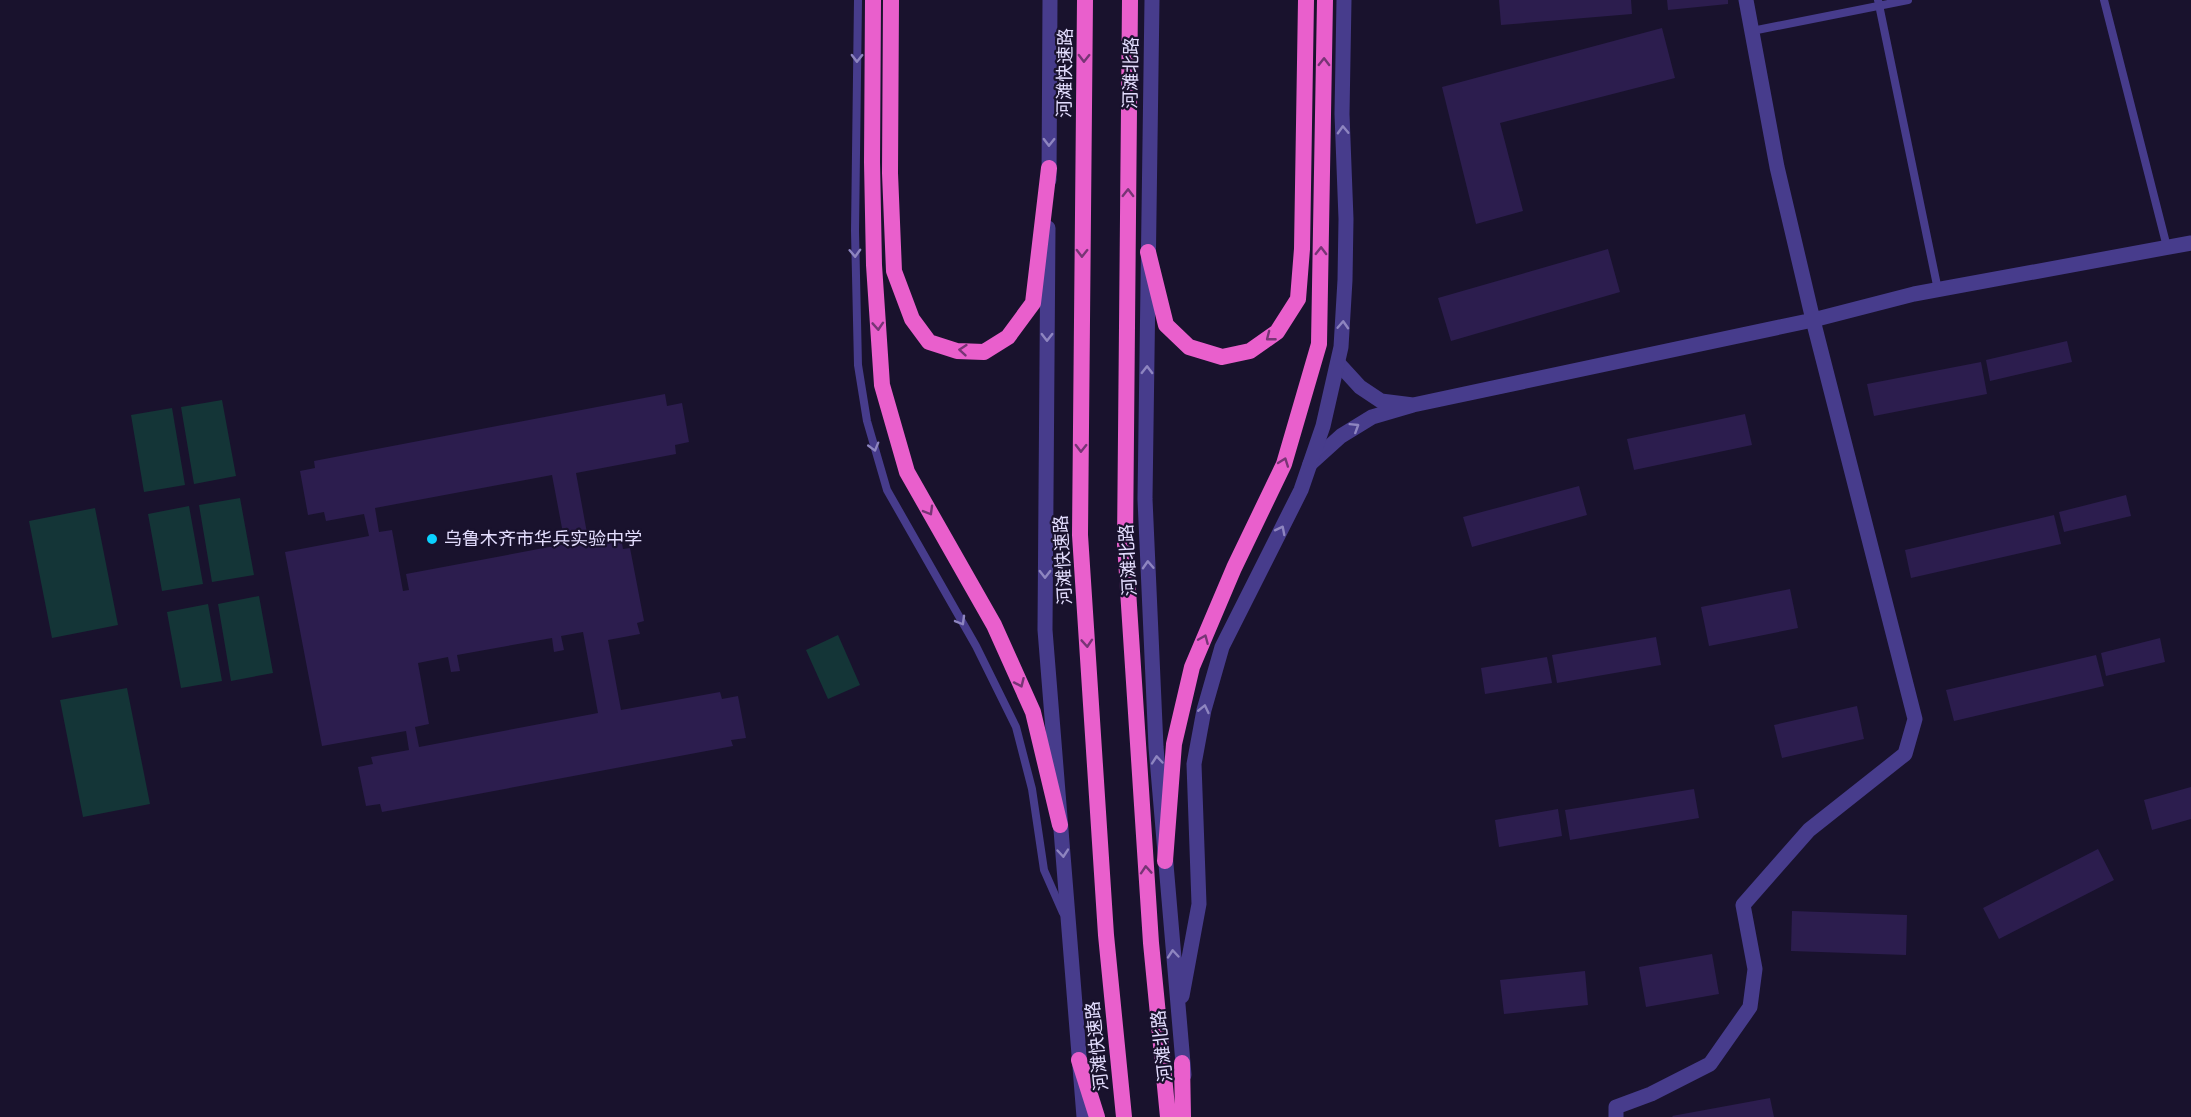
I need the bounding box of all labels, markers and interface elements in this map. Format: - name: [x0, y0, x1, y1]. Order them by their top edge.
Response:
- street label: 河滩快速路: [1053, 28, 1077, 118]
- street label: 河滩北路: [1119, 37, 1143, 109]
- one-way arrow: [851, 54, 863, 63]
- one-way arrow: [1078, 54, 1090, 63]
- one-way arrow: [1318, 57, 1330, 66]
- one-way arrow: [1337, 126, 1349, 135]
- one-way arrow: [1043, 138, 1055, 147]
- one-way arrow: [1122, 189, 1134, 198]
- one-way arrow: [1315, 246, 1327, 255]
- one-way arrow: [849, 249, 862, 258]
- one-way arrow: [1076, 249, 1088, 258]
- one-way arrow: [1336, 320, 1349, 329]
- one-way arrow: [871, 321, 884, 330]
- one-way arrow: [1266, 329, 1277, 340]
- one-way arrow: [1041, 333, 1053, 342]
- one-way arrow: [959, 344, 968, 357]
- one-way arrow: [1141, 366, 1153, 375]
- one-way arrow: [1349, 423, 1359, 435]
- one-way arrow: [867, 442, 880, 452]
- one-way arrow: [1075, 444, 1087, 453]
- one-way arrow: [1277, 457, 1290, 467]
- one-way arrow: [922, 505, 933, 515]
- street label: 河滩快速路: [1050, 514, 1076, 606]
- street label: 河滩北路: [1115, 523, 1141, 597]
- one-way arrow: [1273, 526, 1285, 537]
- place label: 乌鲁木齐市华兵实验中学: [444, 528, 642, 550]
- marker: 乌鲁木齐市华兵实验中学: [425, 532, 439, 546]
- one-way arrow: [1141, 561, 1154, 570]
- one-way arrow: [1039, 570, 1051, 579]
- one-way arrow: [954, 614, 965, 625]
- one-way arrow: [1197, 634, 1209, 645]
- one-way arrow: [1080, 639, 1093, 648]
- one-way arrow: [1013, 677, 1025, 688]
- one-way arrow: [1197, 704, 1210, 714]
- one-way arrow: [1151, 756, 1164, 765]
- one-way arrow: [1056, 848, 1069, 857]
- one-way arrow: [1140, 866, 1153, 875]
- one-way arrow: [1167, 950, 1180, 959]
- street label: 河滩快速路: [1081, 1000, 1113, 1092]
- street label: 河滩北路: [1147, 1009, 1177, 1083]

